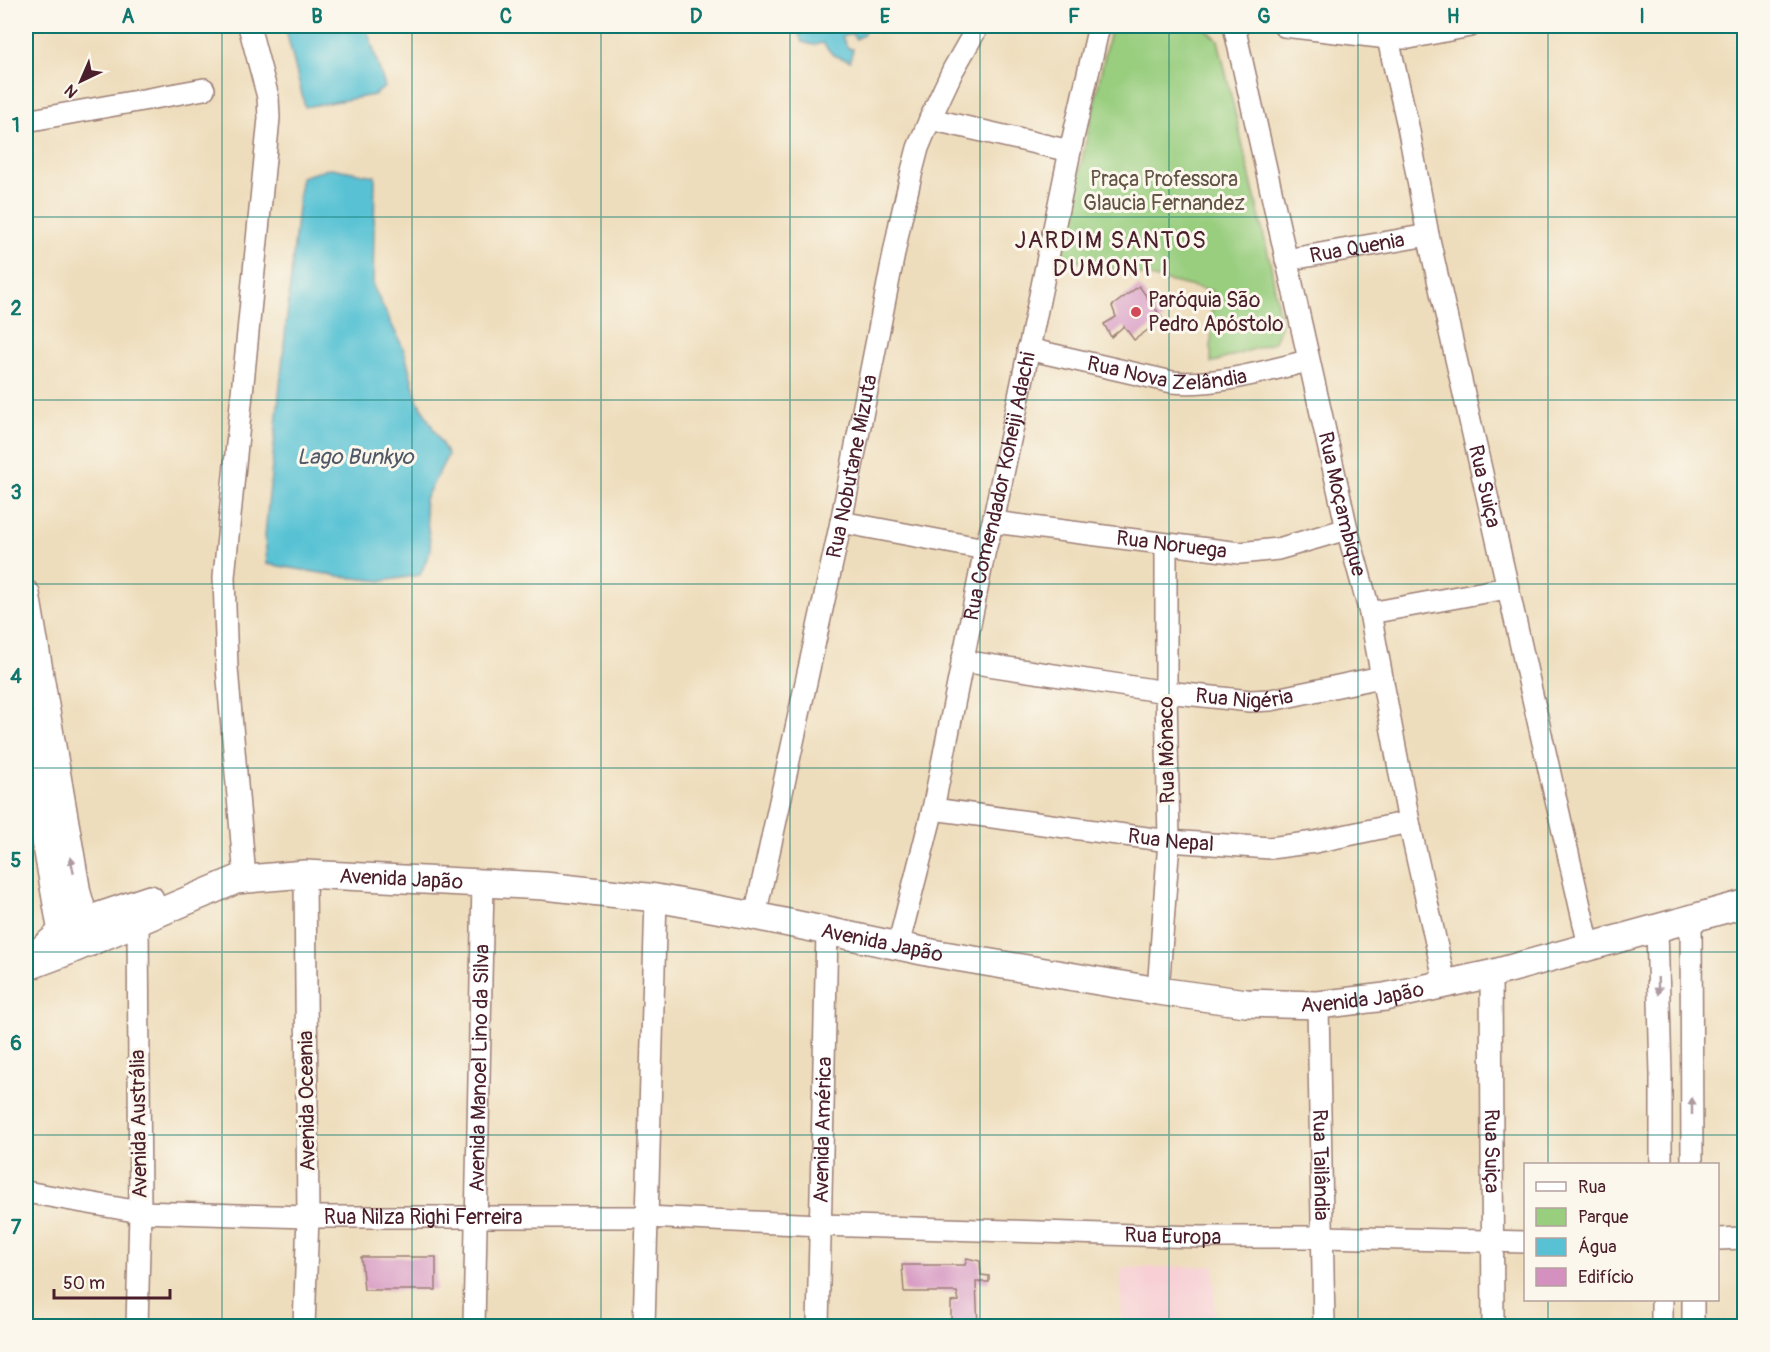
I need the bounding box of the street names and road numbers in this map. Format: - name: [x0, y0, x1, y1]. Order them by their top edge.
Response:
- street label: Rua Quenia: [1307, 226, 1406, 269]
- street label: Rua Comendador Koheiji Adachi: [958, 349, 1042, 623]
- street label: Rua Nova Zelândia: [1085, 350, 1249, 396]
- street label: Rua Nobutane Mizuta: [820, 372, 883, 561]
- street label: Rua Moçambique: [1312, 429, 1373, 580]
- street label: Rua Suiça: [1462, 442, 1507, 530]
- street label: Rua Noruega: [1115, 524, 1229, 565]
- street label: Rua Nigéria: [1194, 682, 1295, 714]
- street label: Rua Mônaco: [1153, 696, 1181, 804]
- street label: Rua Nepal: [1126, 822, 1215, 858]
- street label: Avenida Japão: [339, 862, 464, 895]
- street label: Avenida Japão: [819, 917, 945, 968]
- street label: Avenida Manoel Lino da Silva: [463, 944, 495, 1192]
- street label: Avenida Japão: [1301, 975, 1426, 1019]
- street label: Avenida Oceania: [292, 1030, 322, 1172]
- street label: Avenida Austrália: [124, 1049, 154, 1199]
- street label: Avenida América: [807, 1056, 838, 1204]
- street label: Rua Tailândia: [1306, 1109, 1336, 1221]
- street label: Rua Suiça: [1478, 1109, 1506, 1193]
- street label: Rua Nilza Righi Ferreira: [324, 1204, 523, 1231]
- street label: Rua Europa: [1124, 1221, 1221, 1251]

